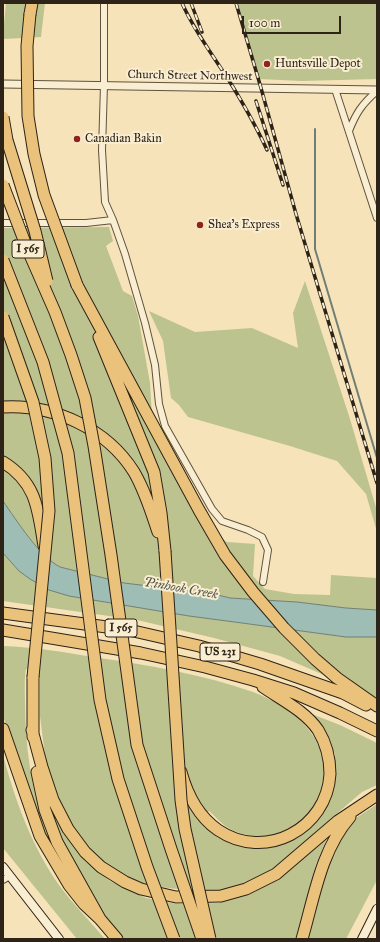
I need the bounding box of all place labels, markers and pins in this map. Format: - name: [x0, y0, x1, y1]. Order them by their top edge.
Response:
- place label: Huntsville Depot: [275, 57, 361, 71]
- marker: Huntsville Depot: [262, 59, 272, 69]
- place label: Canadian Bakin: [85, 132, 162, 146]
- marker: Canadian Bakin: [72, 134, 82, 144]
- place label: Shea's Express: [208, 218, 280, 232]
- marker: Shea's Express: [195, 220, 205, 230]

